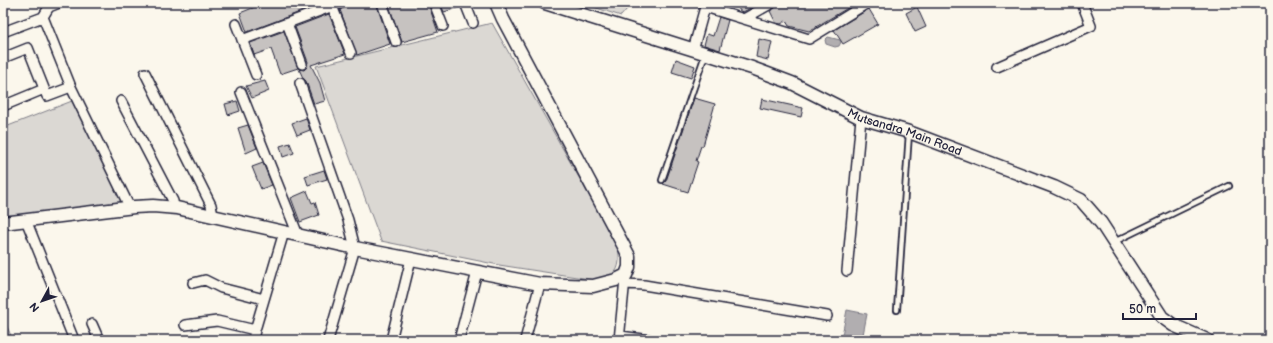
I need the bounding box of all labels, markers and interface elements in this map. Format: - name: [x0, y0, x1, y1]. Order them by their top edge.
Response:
- street label: Mutsandra Main Road: [845, 105, 964, 159]
- north arrow: [22, 281, 62, 321]
- scale bar: [1123, 295, 1196, 321]
- text: N: [27, 300, 42, 314]
- text: 50 m: [1129, 302, 1156, 317]

